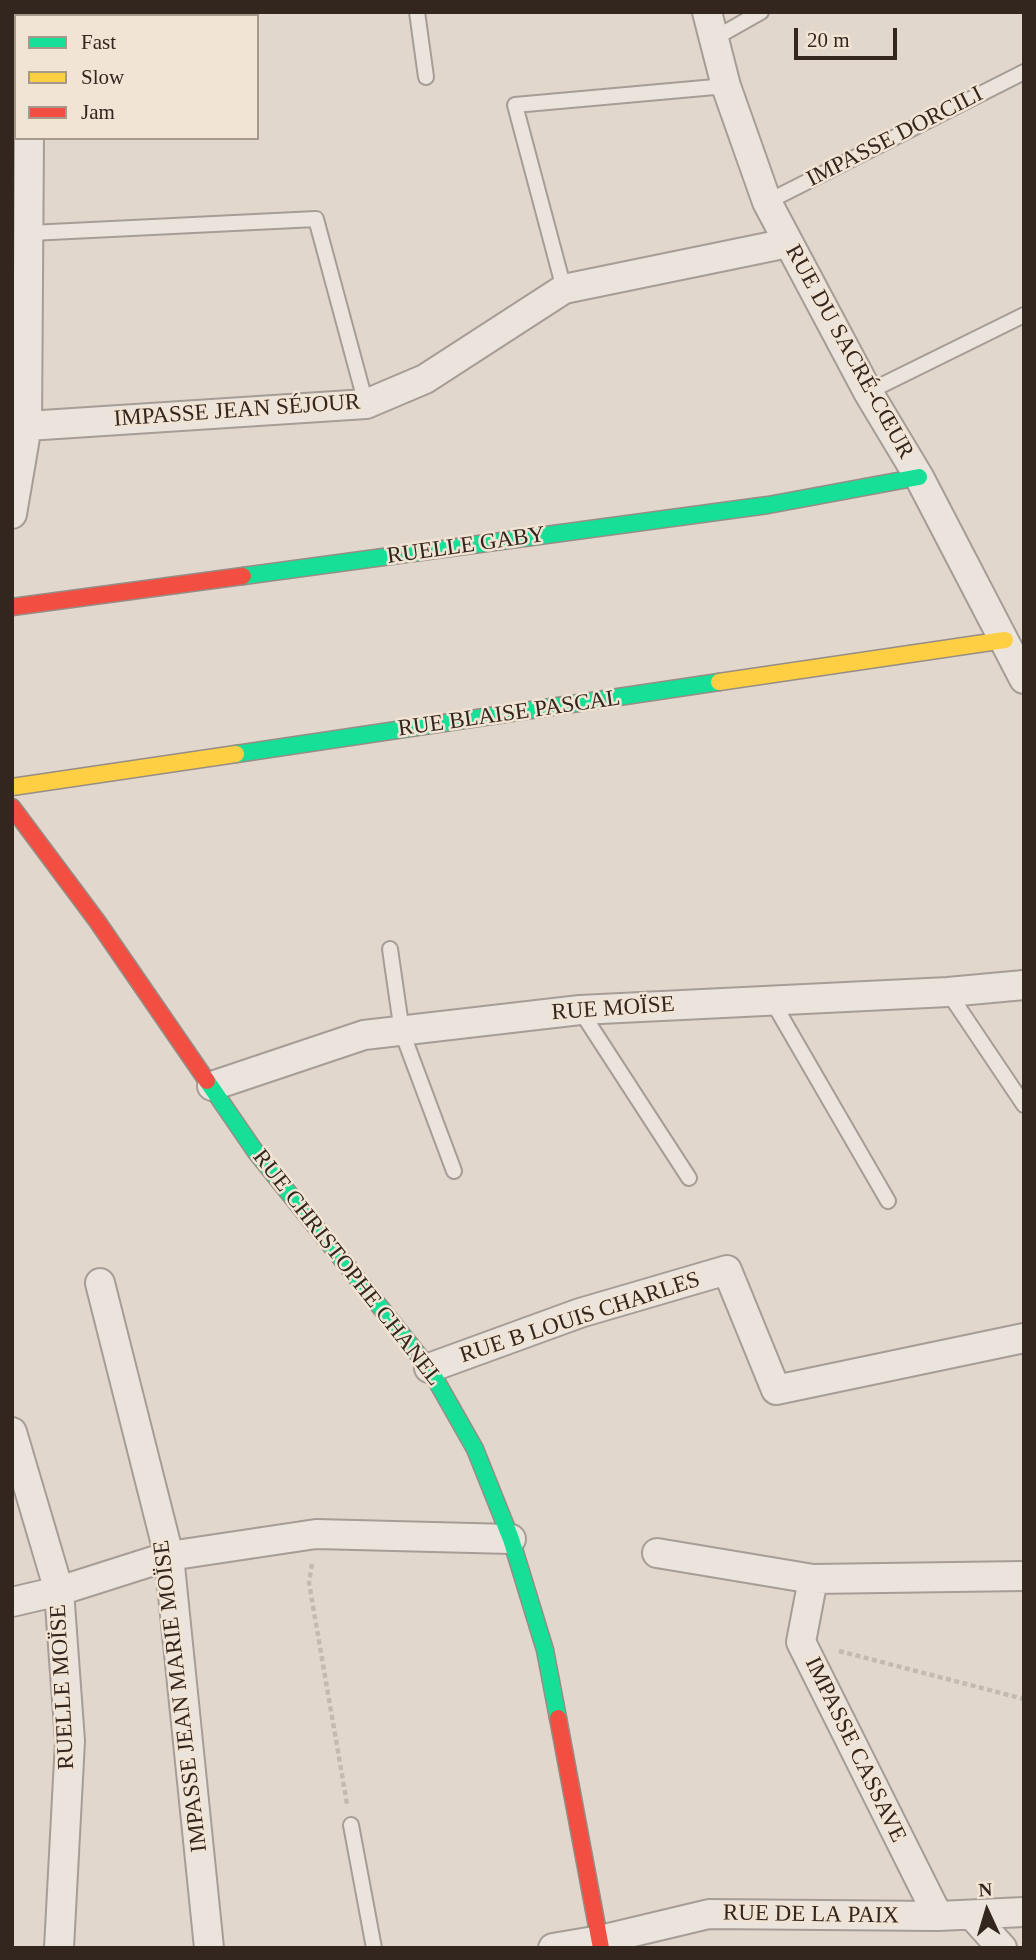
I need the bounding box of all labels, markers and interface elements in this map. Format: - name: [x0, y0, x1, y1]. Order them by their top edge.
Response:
- legend: [14, 14, 259, 140]
- scale bar: [798, 14, 901, 58]
- text: 20 m: [807, 28, 850, 52]
- text: Fast: [81, 30, 116, 54]
- text: Slow: [81, 65, 124, 89]
- street label: IMPASSE DORCILI: [802, 81, 988, 193]
- text: Jam: [81, 100, 115, 124]
- street label: RUE DU SACRÉ-CŒUR: [779, 240, 919, 464]
- street label: IMPASSE JEAN SÉJOUR: [113, 389, 361, 433]
- street label: RUELLE GABY: [385, 521, 547, 571]
- street label: RUE BLAISE PASCAL: [396, 685, 622, 743]
- street label: RUE MOÏSE: [551, 991, 675, 1027]
- street label: RUE CHRISTOPHE CHANEL: [246, 1144, 448, 1392]
- street label: RUE B LOUIS CHARLES: [456, 1266, 704, 1370]
- street label: IMPASSE JEAN MARIE MOÏSE: [148, 1538, 214, 1854]
- street label: RUELLE MOÏSE: [45, 1604, 81, 1770]
- street label: IMPASSE CASSAVE: [798, 1653, 912, 1847]
- north arrow: [952, 1876, 1022, 1946]
- text: N: [978, 1879, 993, 1901]
- street label: RUE DE LA PAIX: [723, 1900, 899, 1930]

